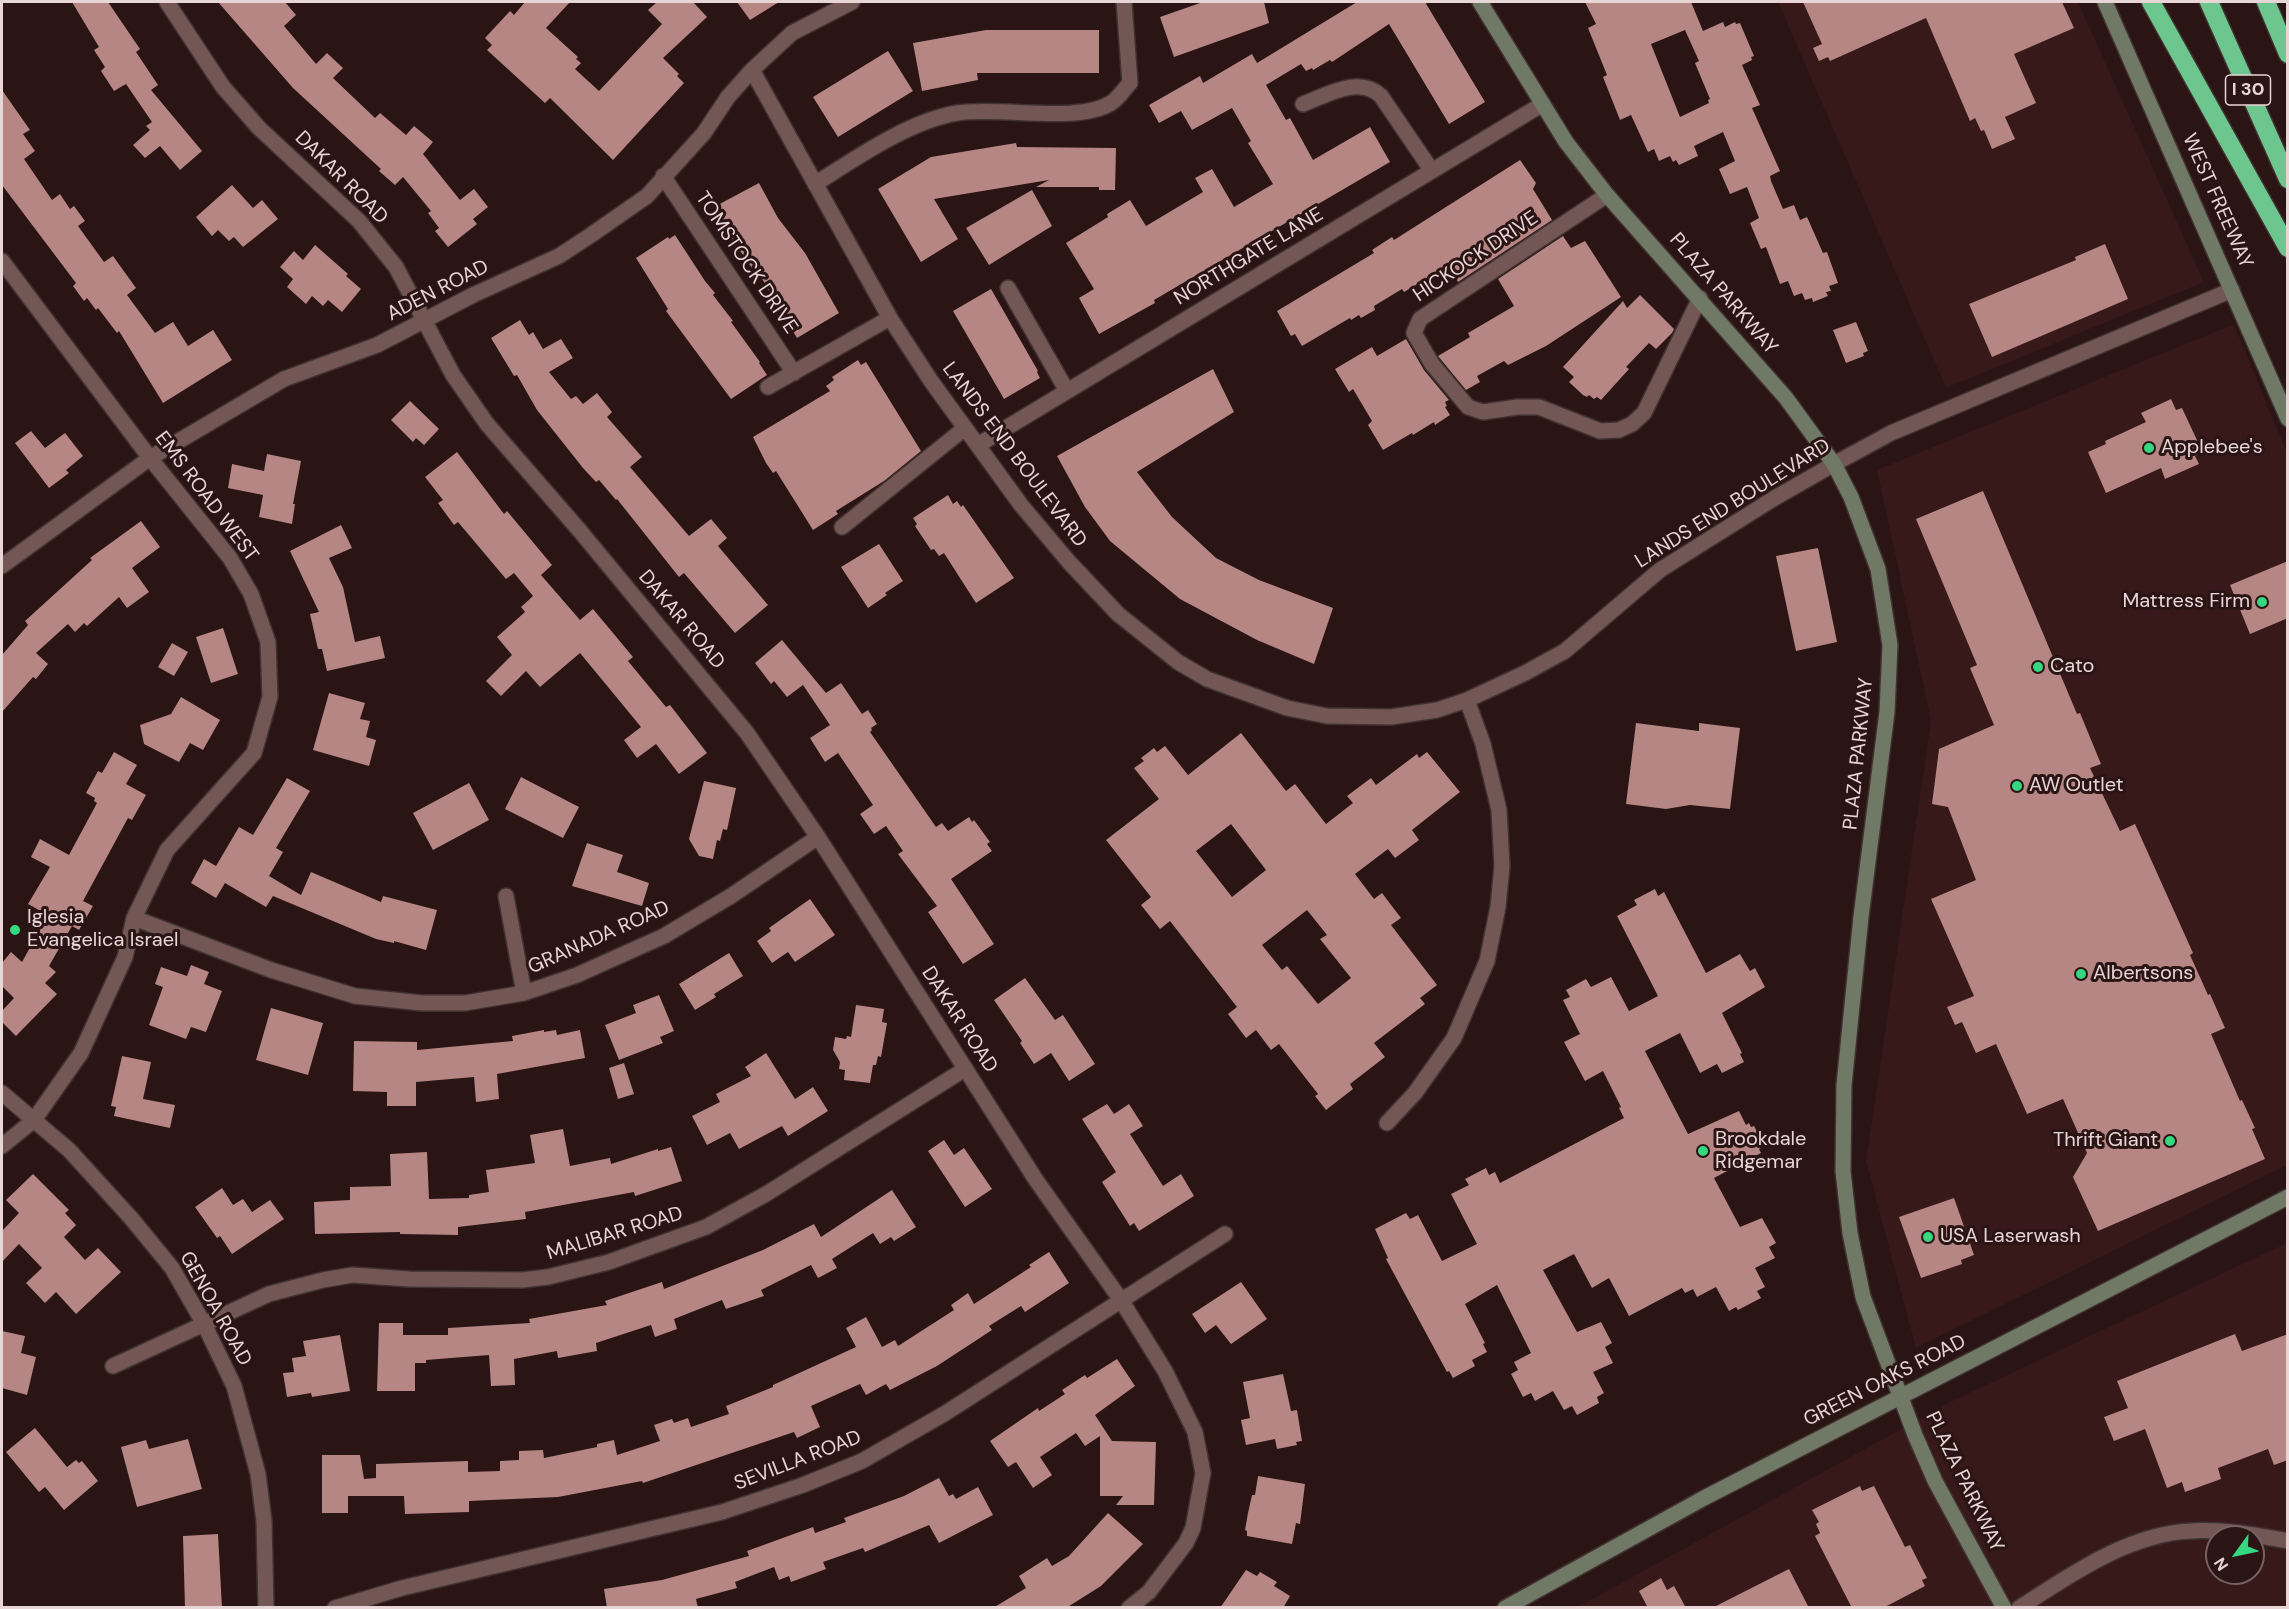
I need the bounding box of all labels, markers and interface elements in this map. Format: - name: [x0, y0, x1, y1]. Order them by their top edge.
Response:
- road number: I 30: [2226, 75, 2270, 105]
- street label: DAKAR ROAD: [290, 127, 392, 229]
- street label: WEST FREEWAY: [2177, 130, 2257, 272]
- street label: TOMSTOCK DRIVE: [690, 187, 802, 339]
- street label: NORTHGATE LANE: [1170, 203, 1328, 311]
- street label: HICKOCK DRIVE: [1409, 206, 1543, 308]
- street label: PLAZA PARKWAY: [1664, 228, 1782, 360]
- street label: ADEN ROAD: [383, 255, 493, 327]
- street label: LANDS END BOULEVARD: [937, 358, 1091, 552]
- street label: EMS ROAD WEST: [149, 427, 263, 567]
- street label: LANDS END BOULEVARD: [1631, 434, 1835, 574]
- place label: Applebee's: [2161, 436, 2263, 460]
- marker: Applebee's: [2142, 441, 2156, 455]
- street label: DAKAR ROAD: [633, 566, 729, 674]
- place label: Mattress Firm: [2122, 590, 2250, 614]
- marker: Mattress Firm: [2255, 595, 2269, 609]
- place label: Cato: [2050, 655, 2094, 679]
- marker: Cato: [2031, 660, 2045, 674]
- street label: PLAZA PARKWAY: [1839, 677, 1879, 831]
- place label: AW Outlet: [2029, 774, 2124, 798]
- marker: AW Outlet: [2010, 779, 2024, 793]
- street label: GRANADA ROAD: [525, 896, 673, 980]
- place label: Iglesia Evangelica Israel: [27, 906, 179, 953]
- marker: Iglesia Evangelica Israel: [8, 923, 22, 937]
- street label: DAKAR ROAD: [916, 962, 1002, 1078]
- place label: Albertsons: [2093, 962, 2193, 986]
- marker: Albertsons: [2074, 967, 2088, 981]
- place label: Brookdale Ridgemar: [1715, 1128, 1806, 1175]
- place label: Thrift Giant: [2053, 1129, 2158, 1153]
- marker: Thrift Giant: [2163, 1134, 2177, 1148]
- marker: Brookdale Ridgemar: [1696, 1144, 1710, 1158]
- street label: MALIBAR ROAD: [544, 1202, 686, 1266]
- place label: USA Laserwash: [1940, 1225, 2081, 1249]
- marker: USA Laserwash: [1921, 1230, 1935, 1244]
- street label: GENOA ROAD: [174, 1248, 256, 1370]
- street label: GREEN OAKS ROAD: [1800, 1330, 1970, 1432]
- street label: PLAZA PARKWAY: [1920, 1408, 2008, 1556]
- street label: SEVILLA ROAD: [731, 1426, 865, 1496]
- north arrow: [2205, 1525, 2265, 1585]
- text: N: [2209, 1553, 2233, 1575]

